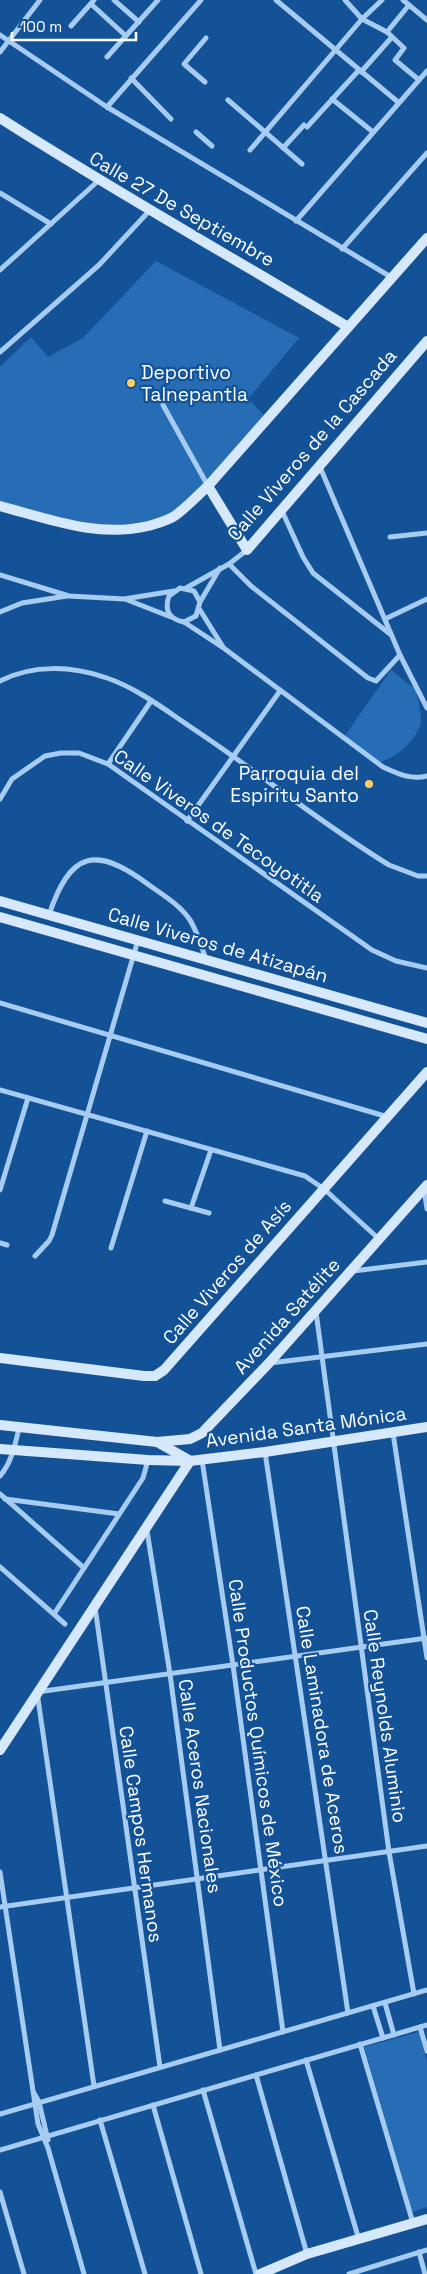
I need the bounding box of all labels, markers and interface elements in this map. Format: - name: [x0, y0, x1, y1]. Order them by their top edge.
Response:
- scale bar: [12, 10, 136, 42]
- text: 100 m: [20, 17, 62, 36]
- street label: Calle 27 De Septiembre: [85, 146, 279, 272]
- street label: Calle Viveros de la Cascada: [222, 344, 402, 546]
- place label: Deportivo Talnepantla: [141, 360, 248, 407]
- marker: Deportivo Talnepantla: [125, 377, 137, 389]
- street label: Calle Viveros de Tecoyotitla: [109, 744, 329, 908]
- place label: Parroquia del Espiritu Santo: [230, 761, 359, 808]
- marker: Parroquia del Espiritu Santo: [363, 778, 375, 790]
- street label: Calle Viveros de Atizapán: [105, 902, 331, 988]
- street label: Calle Viveros de Asís: [157, 1194, 297, 1350]
- street label: Avenida Satélite: [228, 1253, 346, 1379]
- street label: Avenida Santa Mónica: [204, 1401, 408, 1453]
- street label: Calle Productos Químicos de México: [223, 1577, 293, 1909]
- street label: Calle Laminadora de Aceros: [290, 1604, 354, 1856]
- street label: Calle Reynolds Aluminio: [358, 1607, 412, 1825]
- street label: Calle Aceros Nacionales: [173, 1677, 227, 1895]
- street label: Calle Campos Hermanos: [113, 1724, 169, 1944]

